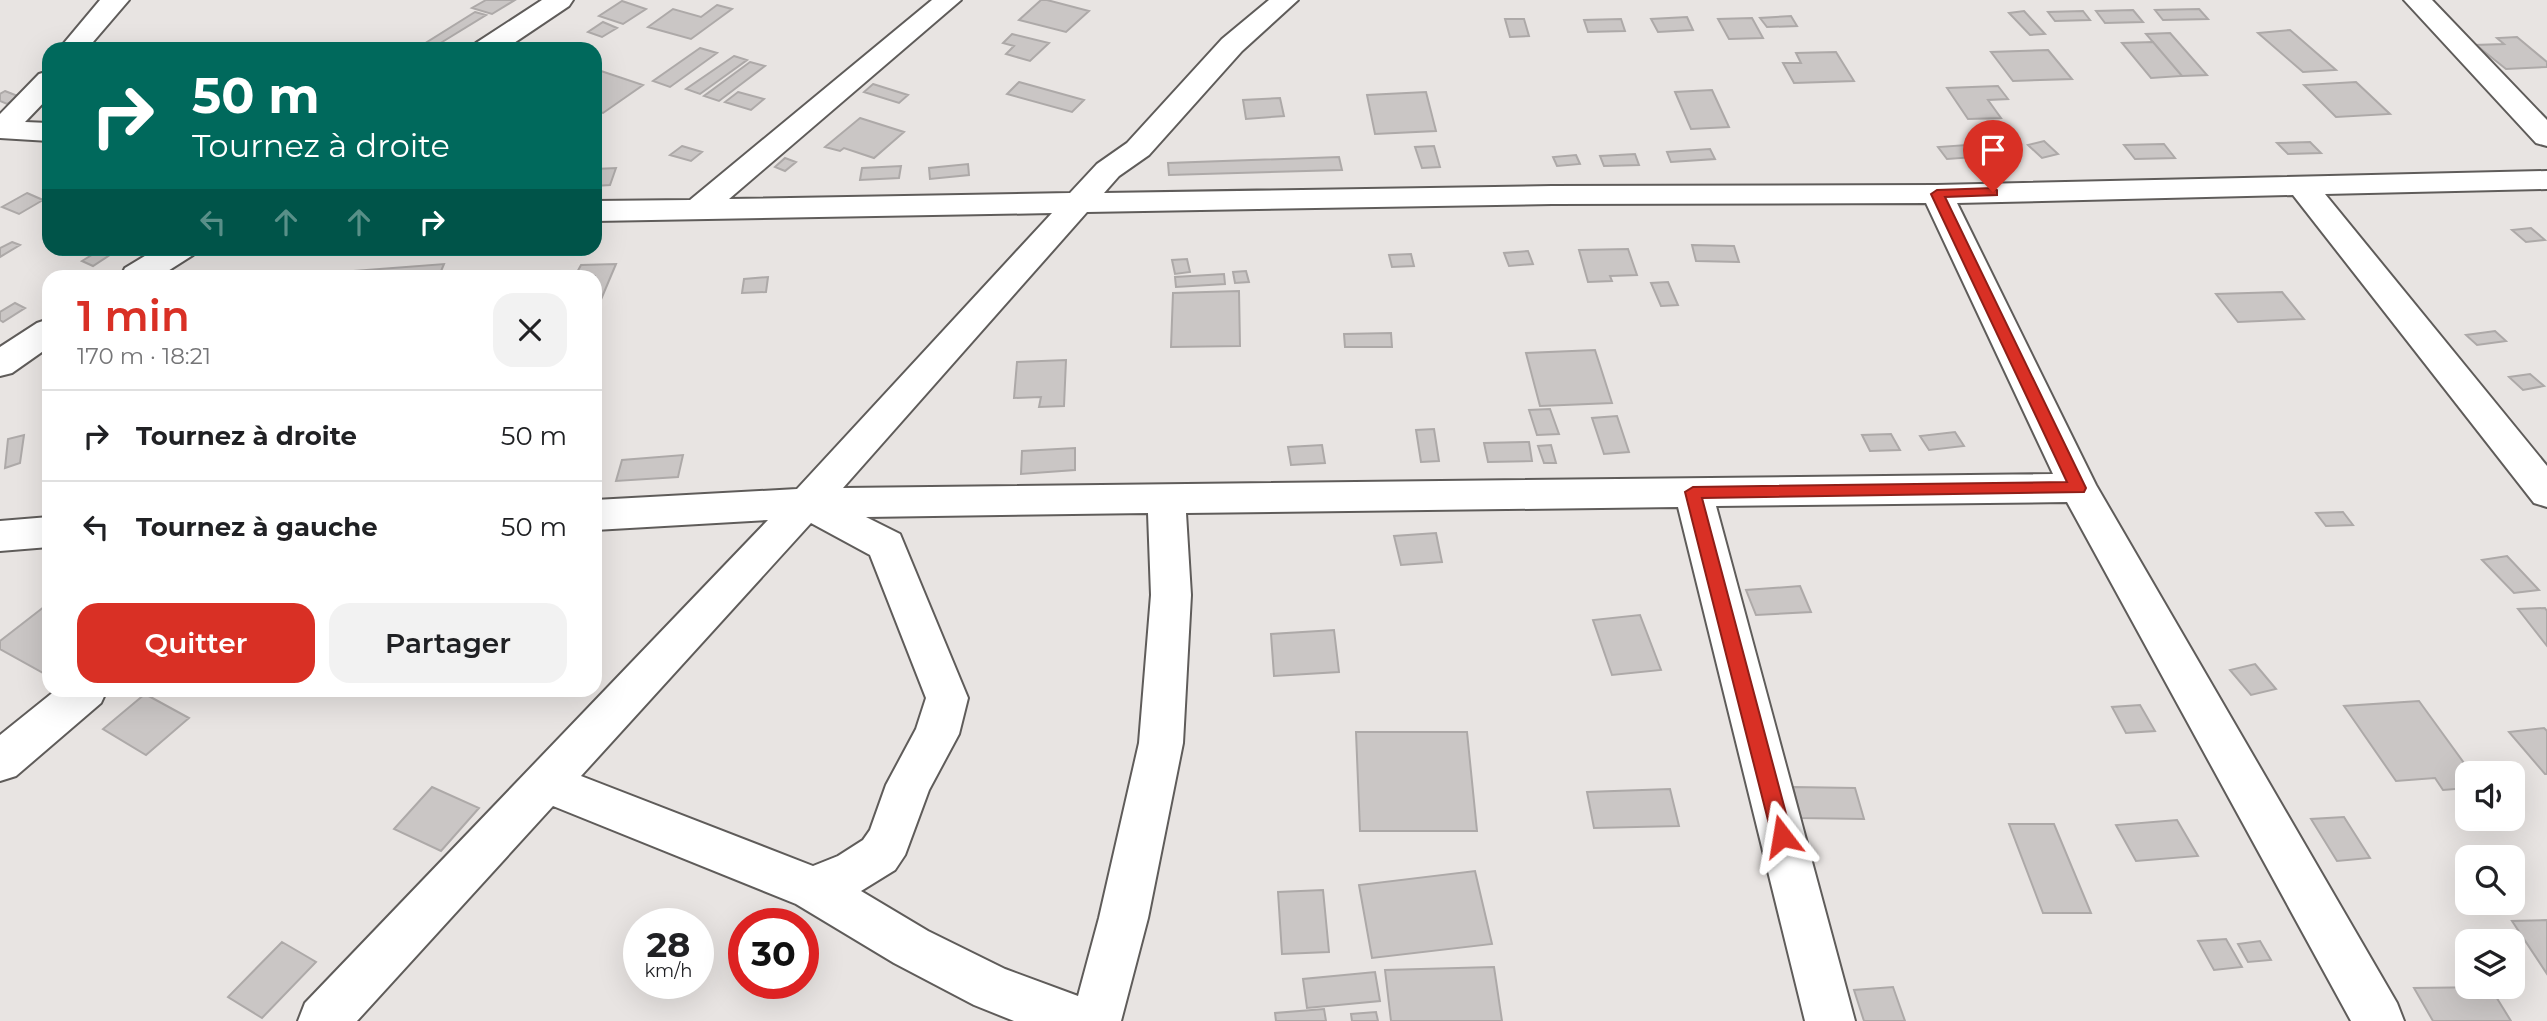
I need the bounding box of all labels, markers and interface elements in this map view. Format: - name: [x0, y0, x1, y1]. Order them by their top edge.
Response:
- text: 50 m: [192, 66, 320, 125]
- icon: right: [77, 70, 168, 161]
- pin: [1963, 120, 2023, 192]
- text: Tournez à droite: [192, 126, 450, 165]
- icon: arrive: [1974, 131, 2012, 169]
- icon: left: [194, 203, 232, 241]
- icon: ahead: [267, 203, 305, 241]
- icon: ahead: [340, 203, 378, 241]
- icon: right: [413, 203, 451, 241]
- text: 1 min: [77, 290, 190, 342]
- button: close: [493, 293, 567, 367]
- text: 170 m · 18:21: [77, 342, 211, 370]
- icon: right: [77, 417, 115, 455]
- text: Tournez à droite: [136, 420, 357, 452]
- text: 50 m: [501, 420, 567, 452]
- icon: left: [77, 508, 115, 546]
- text: Tournez à gauche: [136, 511, 378, 543]
- text: 50 m: [501, 511, 567, 543]
- button: Quitter: [77, 603, 315, 683]
- button: Partager: [329, 603, 567, 683]
- map controls: [2455, 761, 2525, 999]
- button: sound: [2455, 761, 2525, 831]
- position arrow: [1745, 799, 1819, 873]
- button: search: [2455, 845, 2525, 915]
- speed limit sign: 30: [728, 908, 819, 999]
- text: 28: [647, 923, 690, 966]
- button: layers: [2455, 929, 2525, 999]
- text: km/h: [644, 960, 693, 982]

